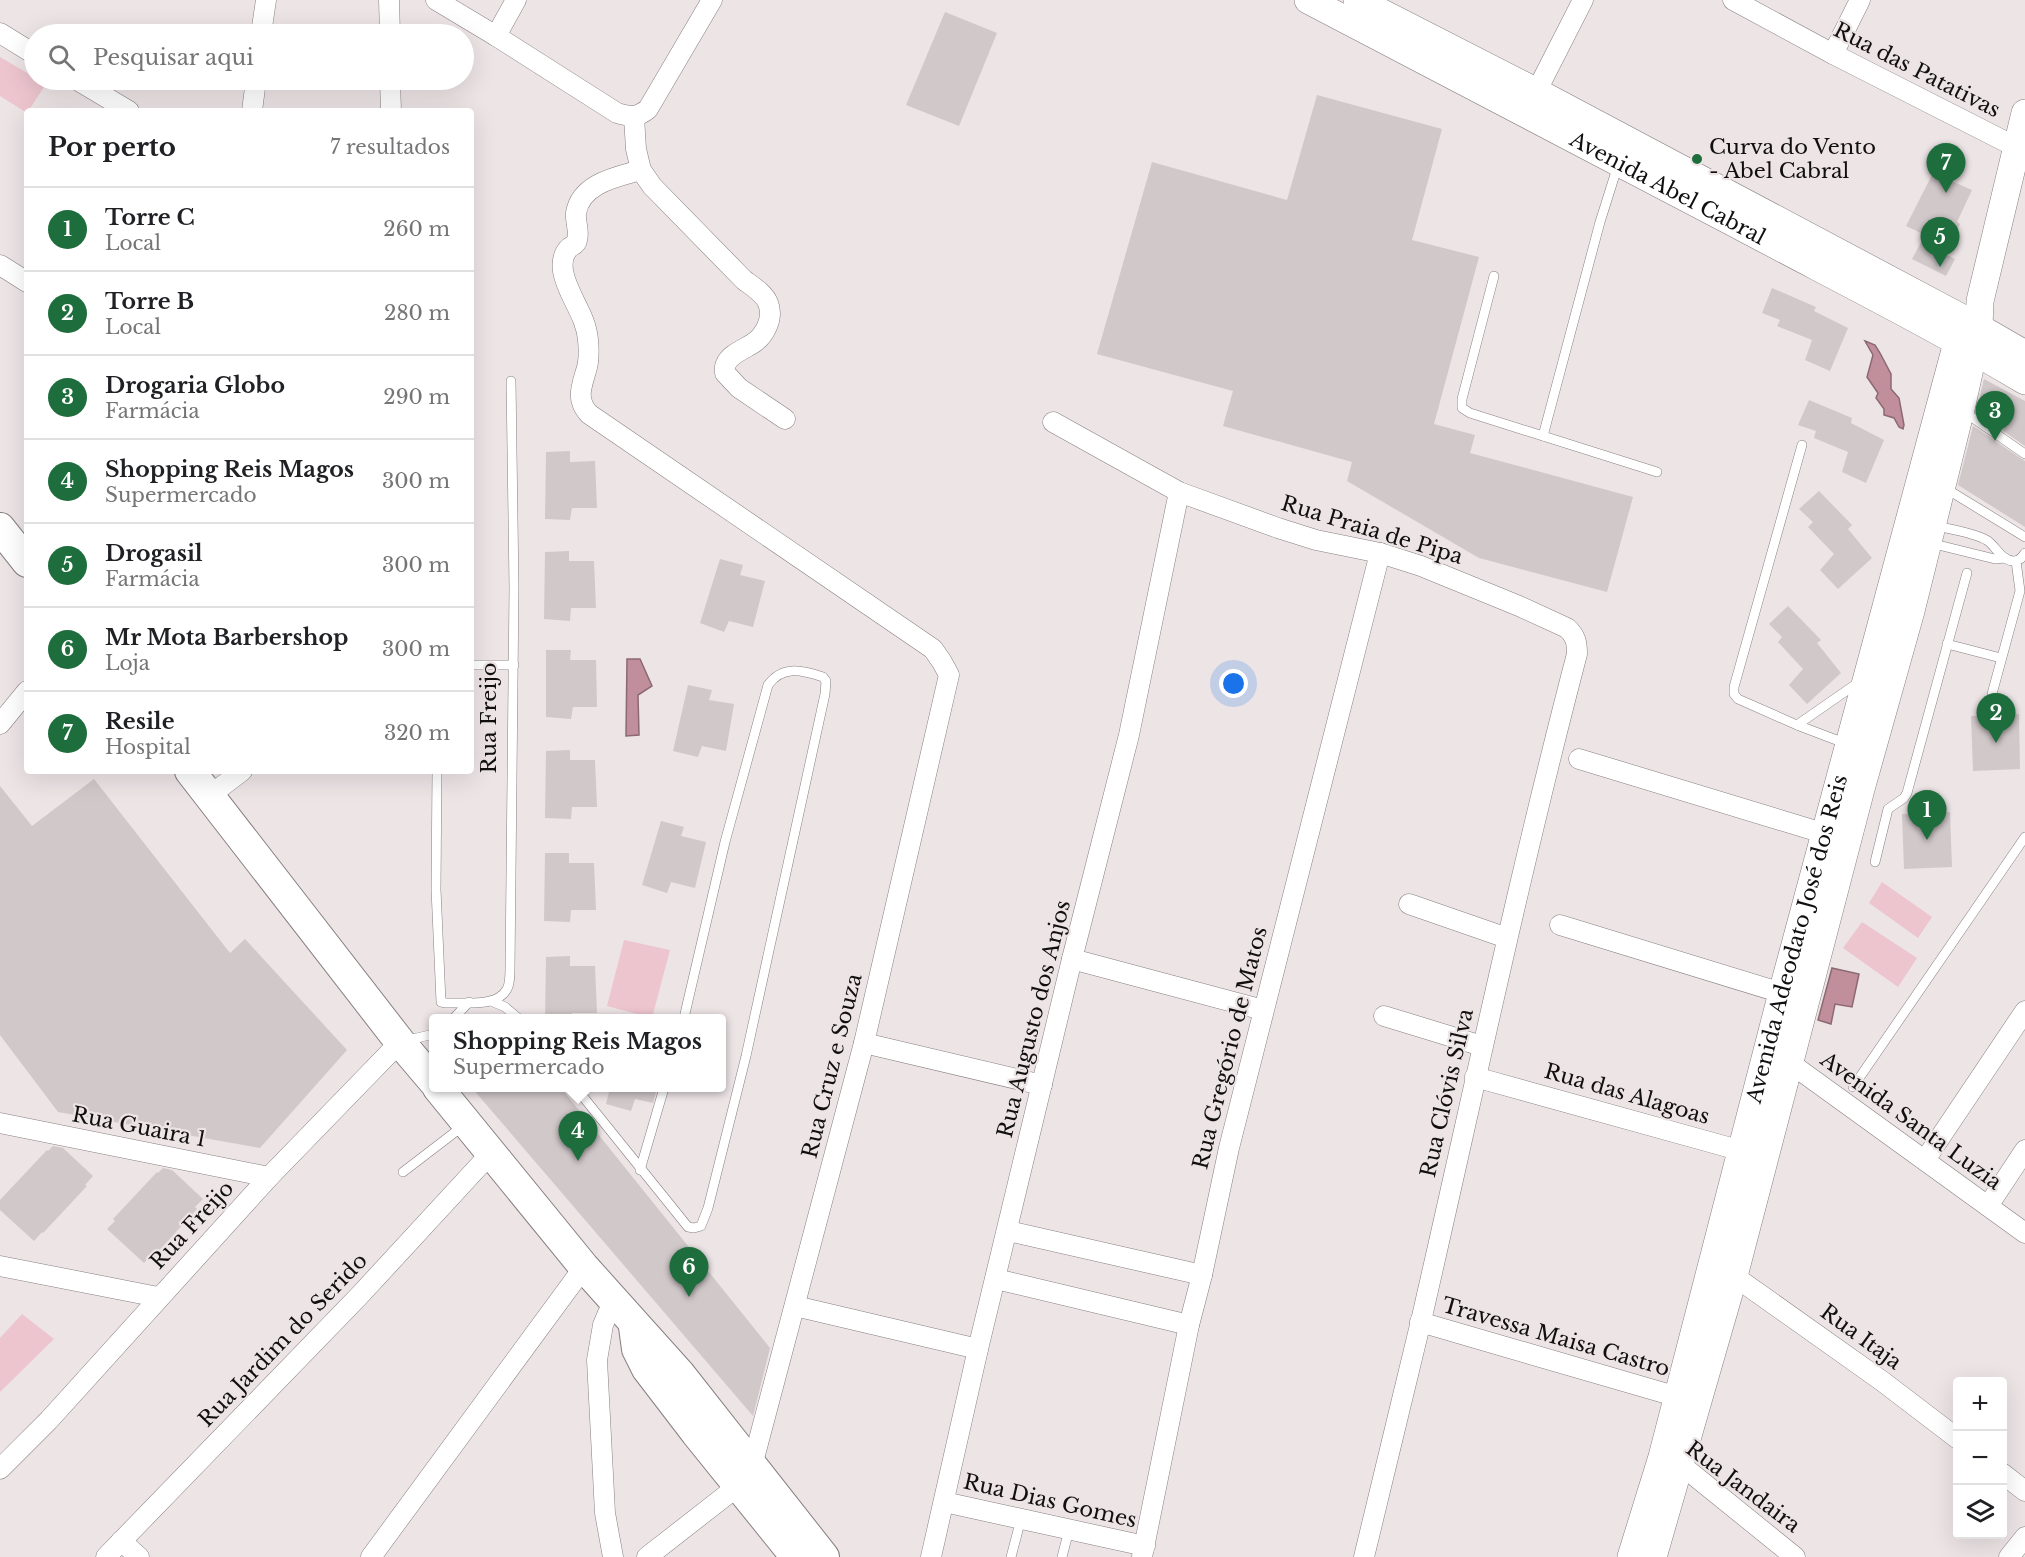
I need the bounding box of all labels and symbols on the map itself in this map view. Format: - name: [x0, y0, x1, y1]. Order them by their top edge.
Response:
- street label: Rua das Patativas: [1829, 17, 2005, 123]
- street label: Avenida Abel Cabral: [1564, 126, 1770, 250]
- place label: Curva do Vento - Abel Cabral: [1709, 134, 1876, 184]
- pin: 7: [1926, 144, 1966, 193]
- marker: Curva do Vento - Abel Cabral: [1690, 152, 1704, 166]
- pin: 5: [1920, 218, 1960, 267]
- pin: 3: [1976, 392, 2014, 441]
- street label: Rua Praia de Pipa: [1278, 490, 1466, 570]
- street label: Rua Freijo: [476, 662, 502, 774]
- your location: [1219, 669, 1248, 698]
- pin: 2: [1976, 694, 2016, 743]
- street label: Avenida Adeodato José dos Reis: [1741, 772, 1853, 1107]
- pin: 1: [1908, 790, 1946, 840]
- street label: Rua Augusto dos Anjos: [992, 897, 1076, 1141]
- street label: Rua Gregório de Matos: [1187, 924, 1273, 1172]
- street label: Rua Cruz e Souza: [796, 971, 868, 1161]
- street label: Rua Clóvis Silva: [1415, 1006, 1479, 1180]
- street label: Avenida Santa Luzia: [1815, 1046, 2007, 1196]
- street label: Rua das Alagoas: [1541, 1058, 1713, 1130]
- street label: Rua Guaira 1: [70, 1101, 208, 1153]
- pin: 4: [558, 1112, 598, 1161]
- street label: Rua Freijo: [145, 1176, 239, 1274]
- street label: Rua Jardim do Serido: [193, 1248, 373, 1432]
- pin: 6: [670, 1248, 708, 1297]
- street label: Travessa Maisa Castro: [1439, 1292, 1673, 1382]
- street label: Rua Itaja: [1815, 1299, 1907, 1375]
- street label: Rua Jandaira: [1681, 1436, 1806, 1539]
- street label: Rua Dias Gomes: [961, 1468, 1139, 1534]

